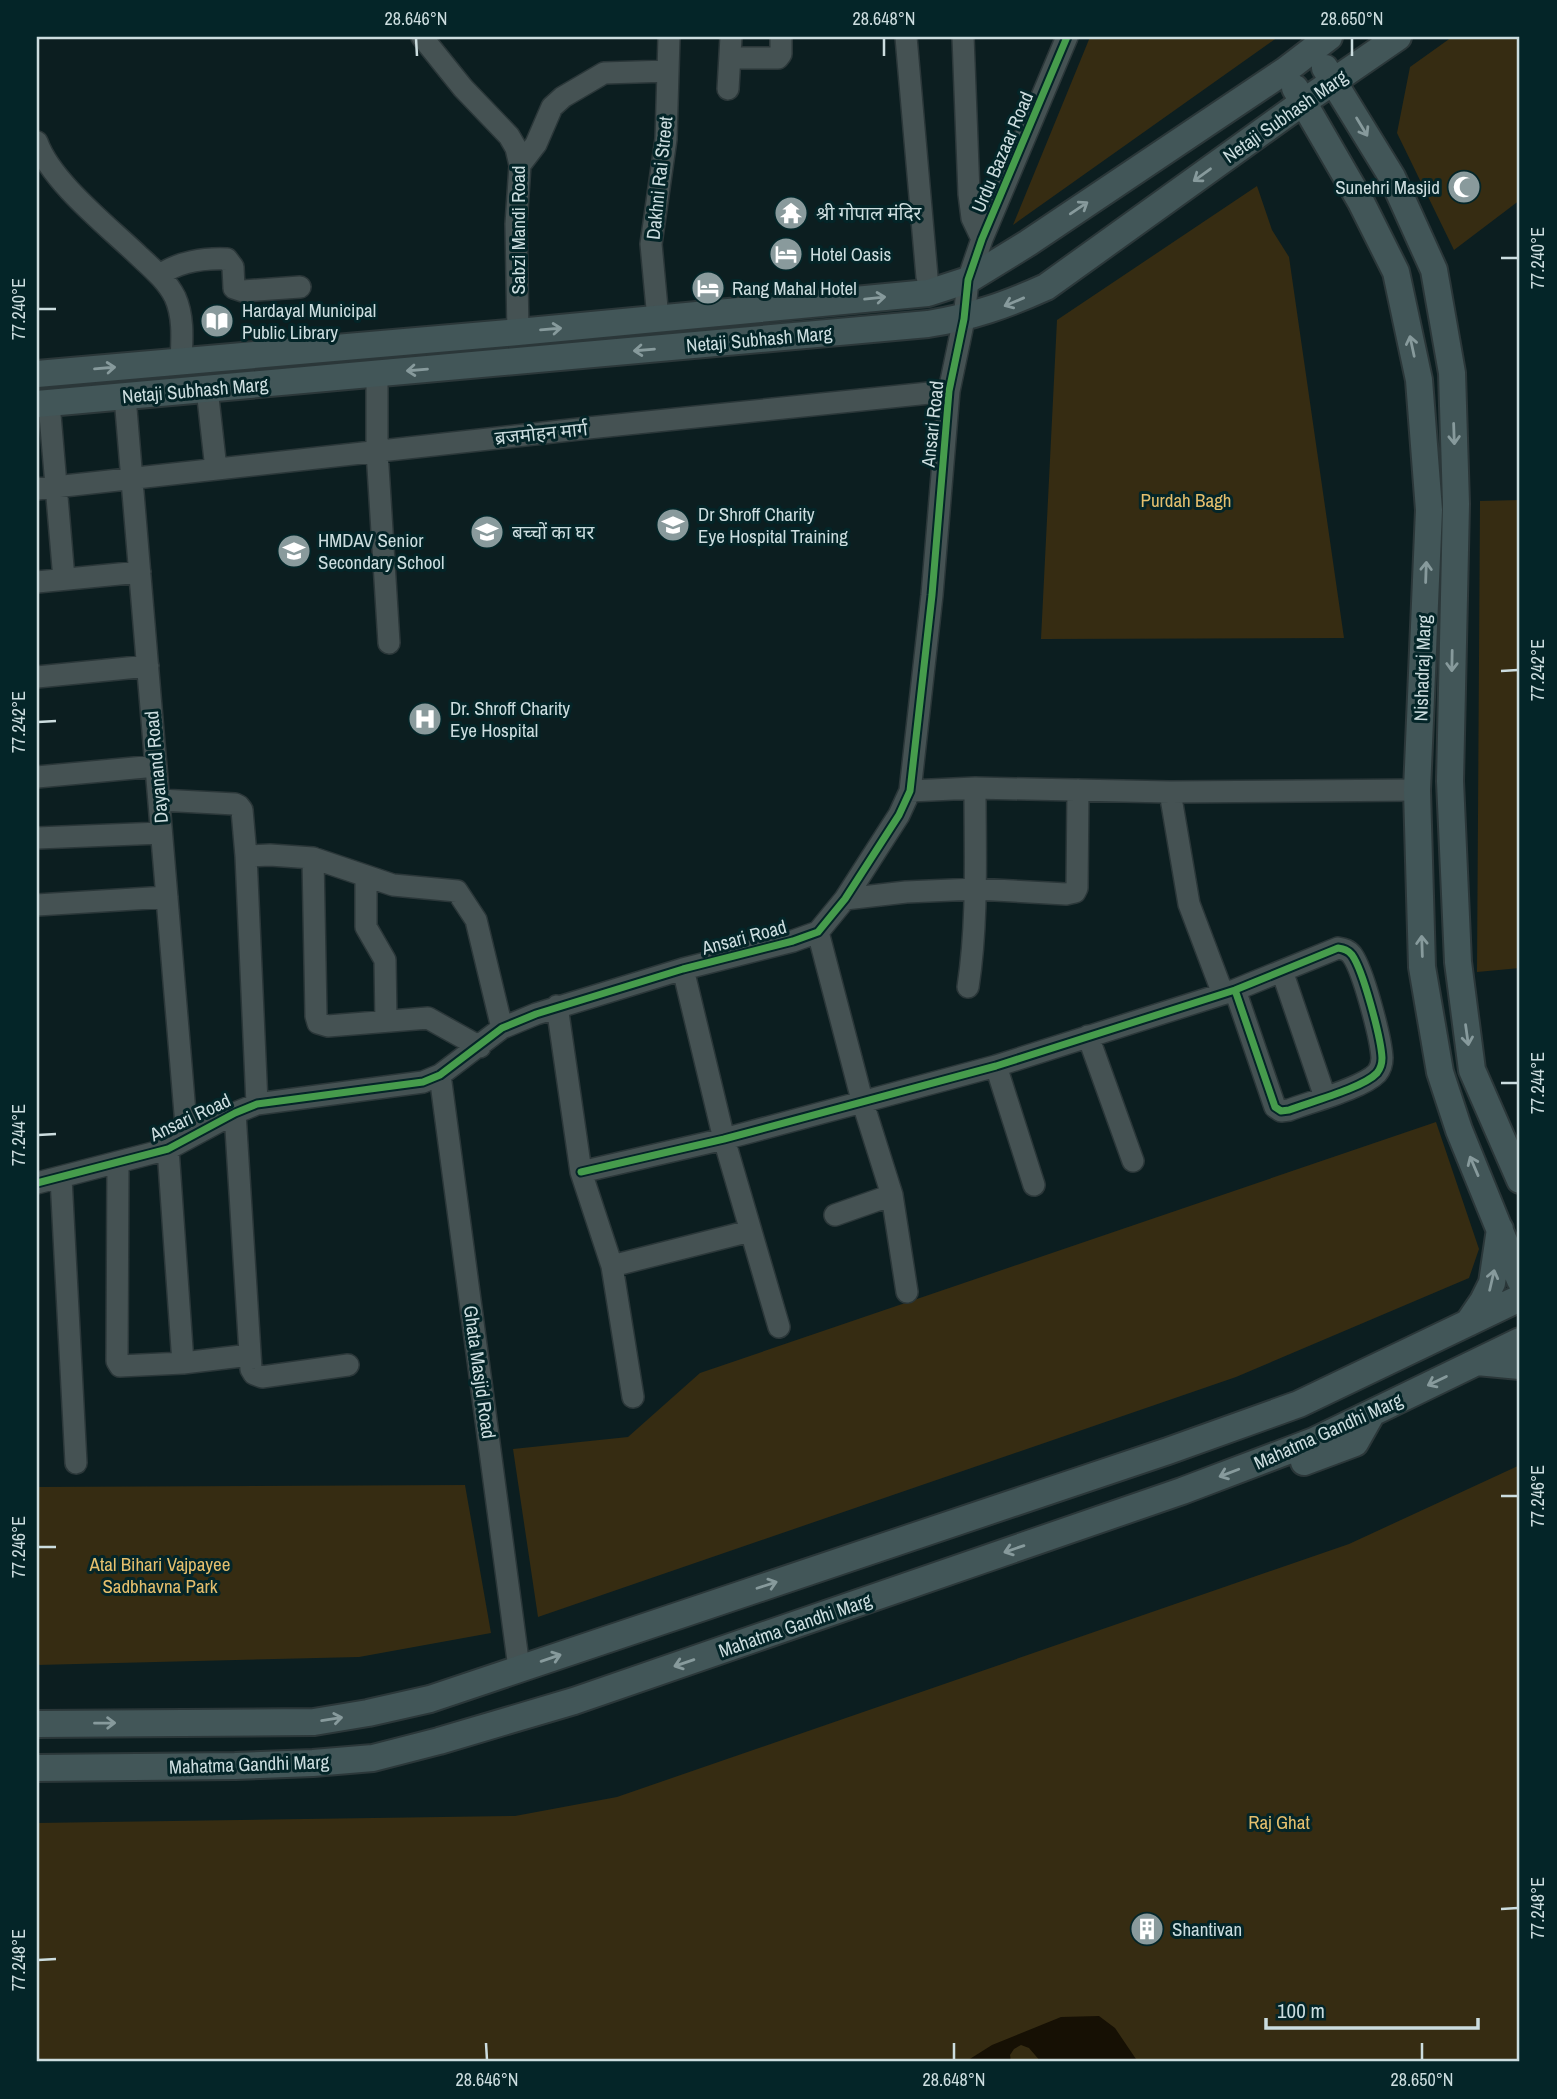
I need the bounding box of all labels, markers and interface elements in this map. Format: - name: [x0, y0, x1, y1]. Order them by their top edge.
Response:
- text: 28.646°N: [385, 6, 448, 31]
- text: 28.648°N: [853, 6, 916, 31]
- text: 28.650°N: [1321, 6, 1384, 31]
- street label: Netaji Subhash Marg: [1218, 63, 1353, 169]
- street label: Urdu Bazaar Road: [965, 88, 1039, 216]
- street label: Dakhni Rai Street: [640, 114, 678, 241]
- one-way arrow: [1355, 117, 1369, 137]
- street label: Sabzi Mandi Road: [505, 165, 531, 295]
- one-way arrow: [1193, 168, 1212, 182]
- mosque icon: Sunehri Masjid: [1445, 168, 1483, 206]
- place label: Sunehri Masjid: [1335, 174, 1440, 200]
- temple icon: श्री गोपाल मंदिर: [772, 194, 810, 232]
- place label: श्री गोपाल मंदिर: [816, 200, 923, 226]
- one-way arrow: [1068, 201, 1088, 215]
- text: 77.240°E: [1525, 227, 1550, 289]
- hotel icon: Hotel Oasis: [767, 235, 805, 273]
- place label: Hotel Oasis: [810, 241, 892, 267]
- hotel icon: Rang Mahal Hotel: [689, 269, 727, 307]
- place label: Rang Mahal Hotel: [732, 275, 857, 301]
- text: 77.240°E: [6, 278, 31, 340]
- one-way arrow: [863, 291, 886, 304]
- one-way arrow: [1004, 296, 1025, 309]
- place label: Hardayal Municipal Public Library: [242, 297, 376, 345]
- library icon: Hardayal Municipal Public Library: [198, 302, 236, 340]
- street label: Netaji Subhash Marg: [685, 320, 833, 358]
- one-way arrow: [539, 322, 562, 335]
- one-way arrow: [1404, 335, 1418, 358]
- one-way arrow: [633, 344, 655, 357]
- one-way arrow: [93, 361, 116, 374]
- one-way arrow: [406, 364, 429, 377]
- street label: Netaji Subhash Marg: [121, 371, 269, 409]
- street label: Ansari Road: [914, 380, 949, 469]
- street label: ब्रजमोहन मार्ग: [493, 415, 590, 451]
- one-way arrow: [1447, 422, 1460, 445]
- park label: Purdah Bagh: [1141, 487, 1231, 513]
- place label: Dr Shroff Charity Eye Hospital Training: [698, 501, 848, 549]
- school or university icon: Dr Shroff Charity Eye Hospital Training: [654, 506, 692, 544]
- school or university icon: बच्चों का घर: [468, 513, 506, 551]
- place label: बच्चों का घर: [512, 519, 595, 545]
- place label: HMDAV Senior Secondary School: [318, 527, 444, 575]
- school or university icon: HMDAV Senior Secondary School: [275, 532, 313, 570]
- one-way arrow: [1420, 561, 1433, 584]
- street label: Nishadraj Marg: [1407, 614, 1437, 722]
- text: 77.242°E: [1525, 639, 1550, 701]
- one-way arrow: [1446, 649, 1459, 672]
- text: 77.242°E: [6, 691, 31, 753]
- place label: Dr. Shroff Charity Eye Hospital: [450, 695, 570, 743]
- hospital icon: Dr. Shroff Charity Eye Hospital: [406, 700, 444, 738]
- street label: Dayanand Road: [138, 710, 174, 824]
- street label: Ansari Road: [698, 913, 789, 961]
- one-way arrow: [1415, 935, 1428, 958]
- one-way arrow: [1461, 1023, 1474, 1045]
- text: 77.244°E: [1525, 1052, 1550, 1114]
- street label: Ansari Road: [144, 1087, 235, 1148]
- text: 77.244°E: [6, 1104, 31, 1166]
- one-way arrow: [1466, 1156, 1479, 1178]
- one-way arrow: [1485, 1269, 1499, 1292]
- street label: Ghata Masjid Road: [458, 1304, 502, 1440]
- one-way arrow: [1427, 1375, 1448, 1389]
- street label: Mahatma Gandhi Marg: [1250, 1386, 1407, 1475]
- text: 77.246°E: [1525, 1465, 1550, 1527]
- one-way arrow: [1218, 1468, 1240, 1480]
- text: 77.246°E: [6, 1516, 31, 1578]
- one-way arrow: [1004, 1544, 1026, 1556]
- park label: Atal Bihari Vajpayee Sadbhavna Park: [89, 1551, 230, 1599]
- one-way arrow: [755, 1578, 777, 1590]
- street label: Mahatma Gandhi Marg: [715, 1587, 875, 1663]
- one-way arrow: [539, 1651, 561, 1663]
- one-way arrow: [673, 1658, 695, 1670]
- one-way arrow: [320, 1712, 343, 1725]
- one-way arrow: [93, 1717, 116, 1730]
- street label: Mahatma Gandhi Marg: [168, 1748, 330, 1780]
- park label: Raj Ghat: [1248, 1809, 1310, 1835]
- text: 77.248°E: [1525, 1877, 1550, 1939]
- building icon: Shantivan: [1128, 1910, 1166, 1948]
- place label: Shantivan: [1172, 1916, 1242, 1942]
- text: 77.248°E: [6, 1929, 31, 1991]
- scale bar: [1266, 1987, 1478, 2031]
- text: 100 m: [1277, 1996, 1325, 2025]
- text: 28.646°N: [456, 2067, 519, 2092]
- text: 28.648°N: [923, 2067, 986, 2092]
- text: 28.650°N: [1391, 2067, 1454, 2092]

